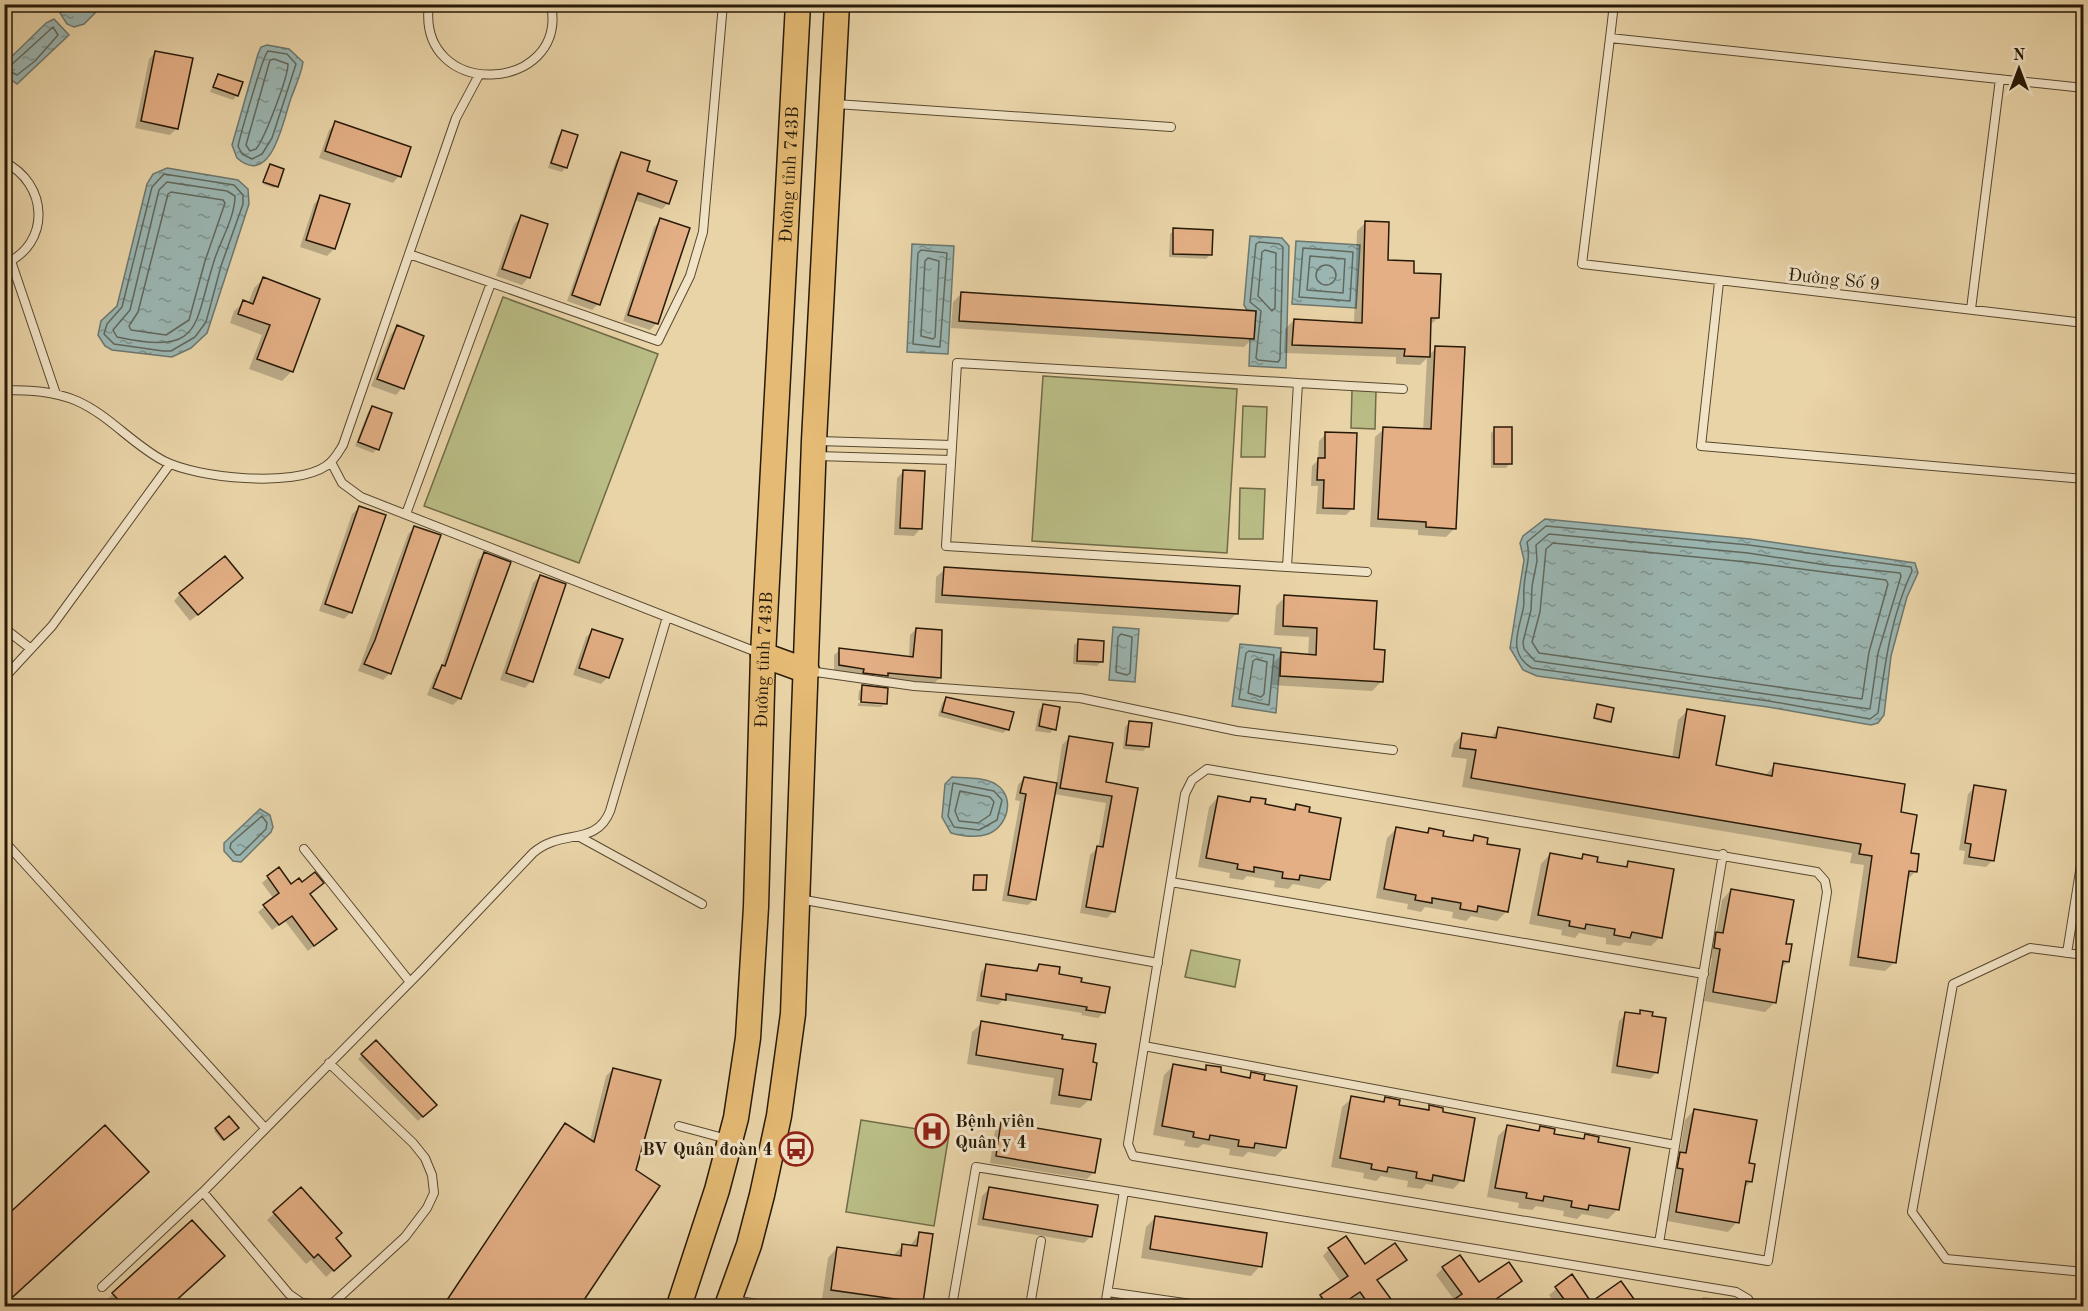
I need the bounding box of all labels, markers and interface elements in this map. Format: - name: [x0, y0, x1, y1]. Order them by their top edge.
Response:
- north arrow: [1989, 39, 2049, 99]
- text: N: [2013, 48, 2026, 64]
- street label: Đường tỉnh 743B: [777, 106, 802, 243]
- street label: Đường Số 9: [1787, 265, 1881, 294]
- street label: Đường tỉnh 743B: [753, 591, 776, 728]
- hospital icon: Bệnh viên Quân y 4: [914, 1113, 950, 1149]
- place label: Bệnh viên Quân y 4: [955, 1113, 1035, 1152]
- bus stop icon: BV Quân đoàn 4: [778, 1131, 814, 1167]
- place label: BV Quân đoàn 4: [642, 1141, 773, 1159]

